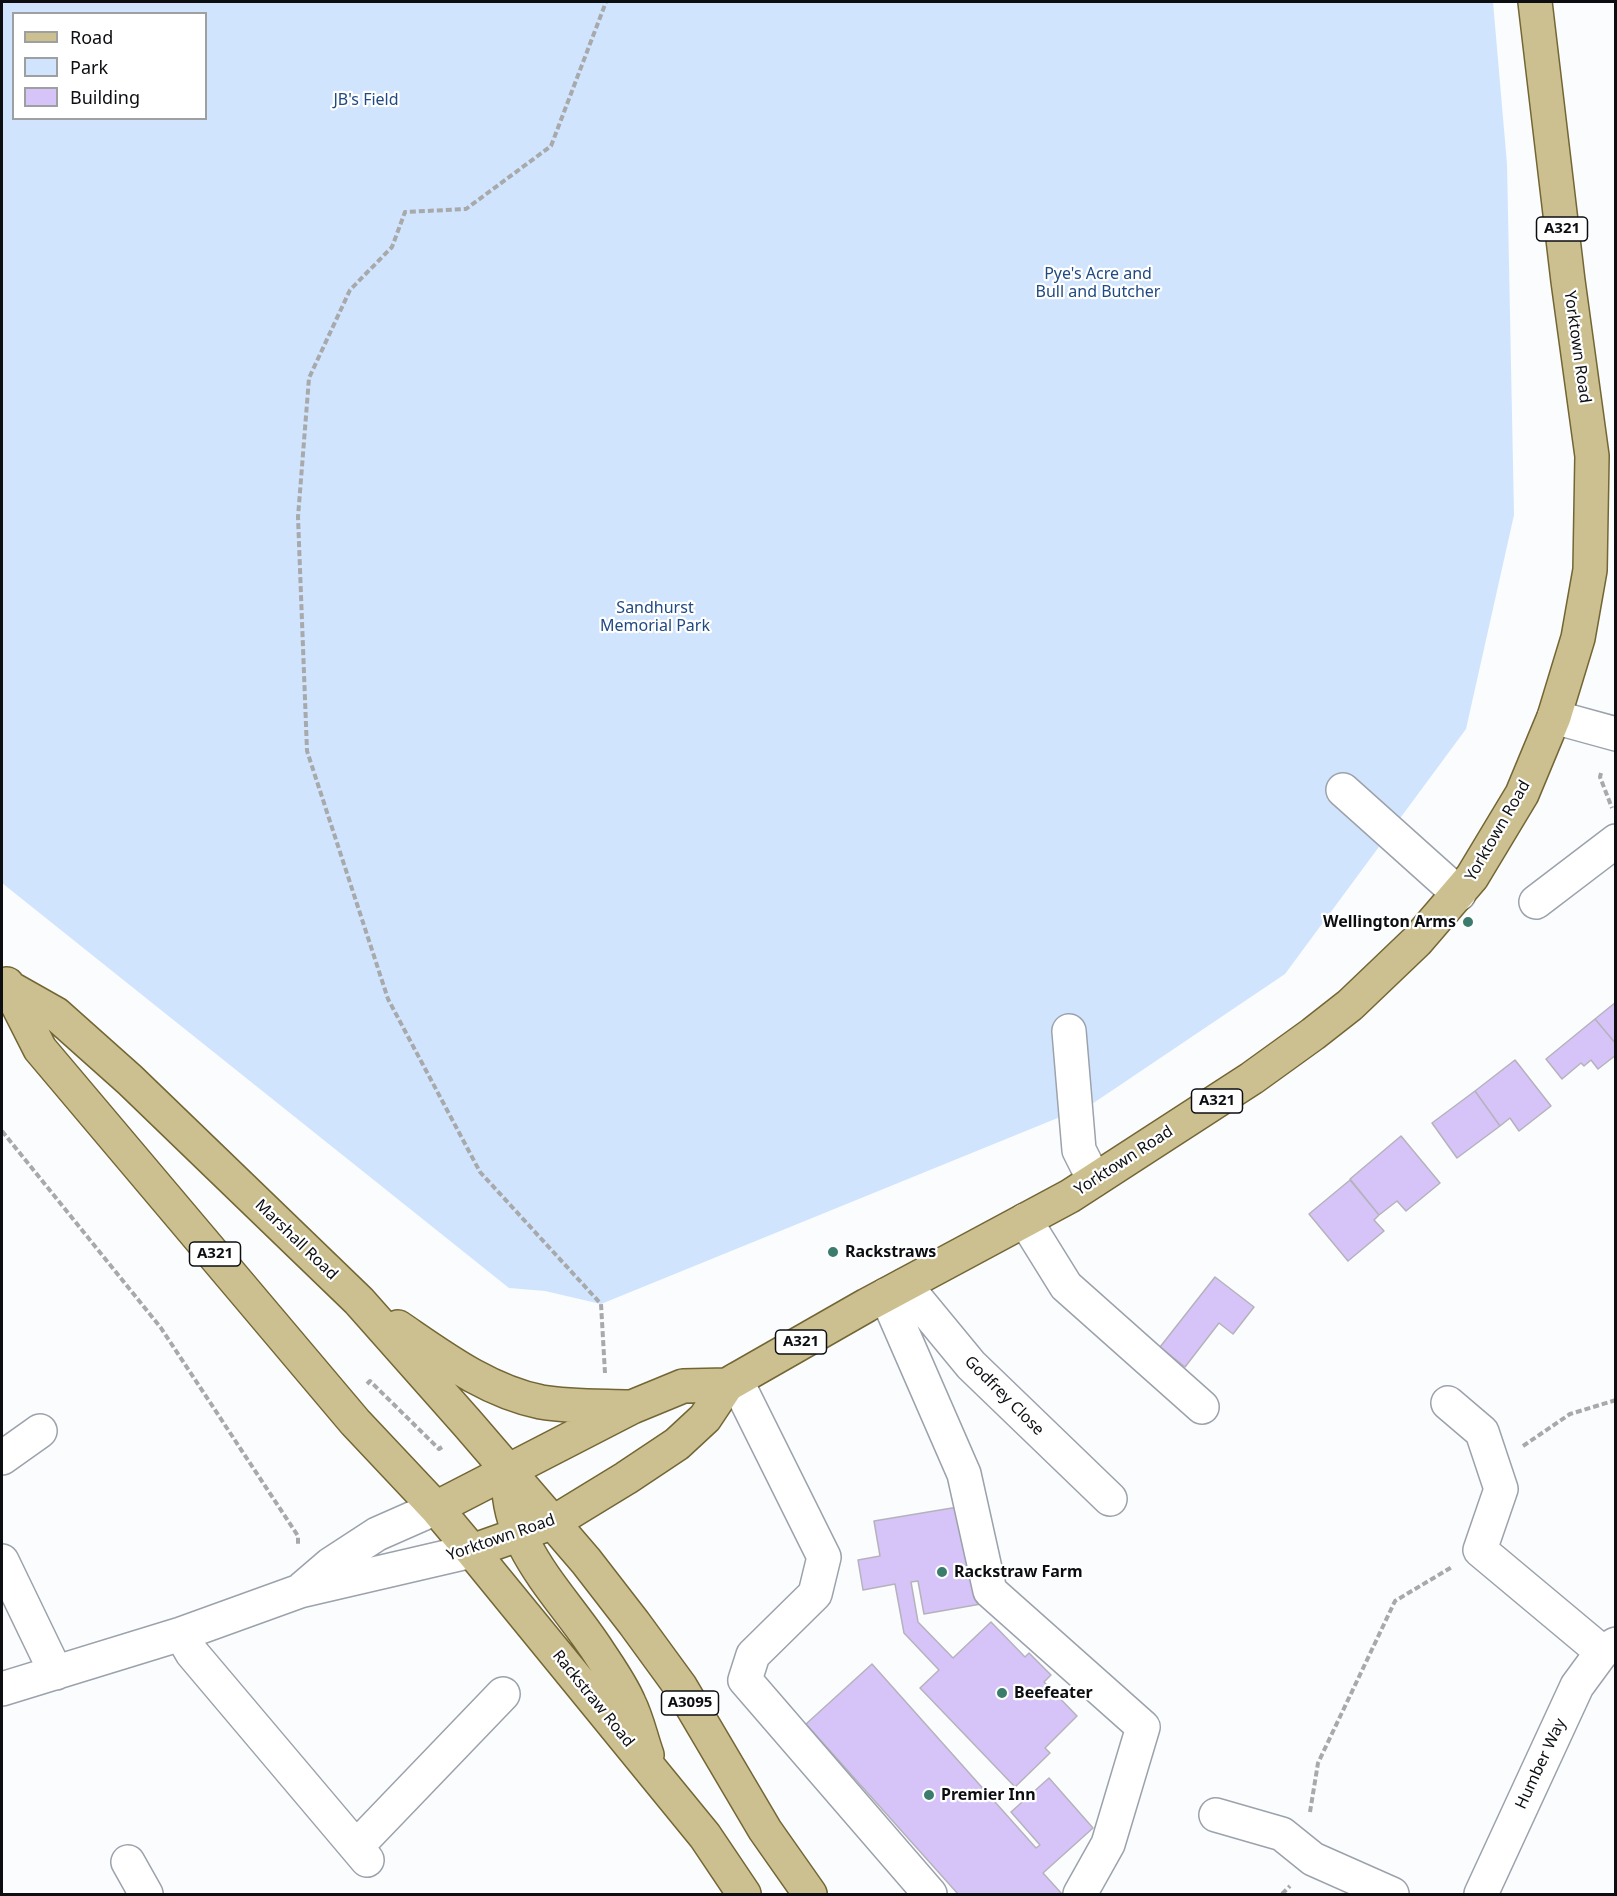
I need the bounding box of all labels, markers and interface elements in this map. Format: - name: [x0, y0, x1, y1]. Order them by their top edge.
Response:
- legend: [12, 12, 207, 120]
- text: Road: [70, 25, 113, 49]
- text: Park: [70, 55, 108, 79]
- text: Building: [70, 85, 140, 109]
- park label: JB's Field: [333, 90, 399, 110]
- road number: A321: [1536, 217, 1588, 241]
- park label: Pye's Acre and Bull and Butcher: [1036, 264, 1160, 302]
- street label: Yorktown Road: [1560, 290, 1594, 404]
- park label: Sandhurst Memorial Park: [600, 598, 710, 636]
- street label: Yorktown Road: [1461, 777, 1535, 885]
- place label: Wellington Arms: [1323, 912, 1456, 932]
- marker: Wellington Arms: [1461, 915, 1475, 929]
- road number: A321: [1192, 1089, 1242, 1113]
- street label: Yorktown Road: [1071, 1122, 1177, 1200]
- street label: Marshall Road: [251, 1196, 341, 1284]
- road number: A321: [190, 1242, 240, 1266]
- place label: Rackstraws: [845, 1242, 936, 1262]
- marker: Rackstraws: [826, 1245, 840, 1259]
- road number: A321: [776, 1330, 826, 1354]
- street label: Godfrey Close: [960, 1352, 1048, 1440]
- street label: Yorktown Road: [444, 1510, 558, 1566]
- place label: Rackstraw Farm: [954, 1562, 1083, 1582]
- marker: Rackstraw Farm: [935, 1565, 949, 1579]
- street label: Rackstraw Road: [548, 1647, 638, 1751]
- place label: Beefeater: [1014, 1683, 1093, 1703]
- marker: Beefeater: [995, 1686, 1009, 1700]
- road number: A3095: [662, 1691, 718, 1715]
- street label: Humber Way: [1512, 1716, 1570, 1812]
- place label: Premier Inn: [941, 1785, 1036, 1805]
- marker: Premier Inn: [922, 1788, 936, 1802]

